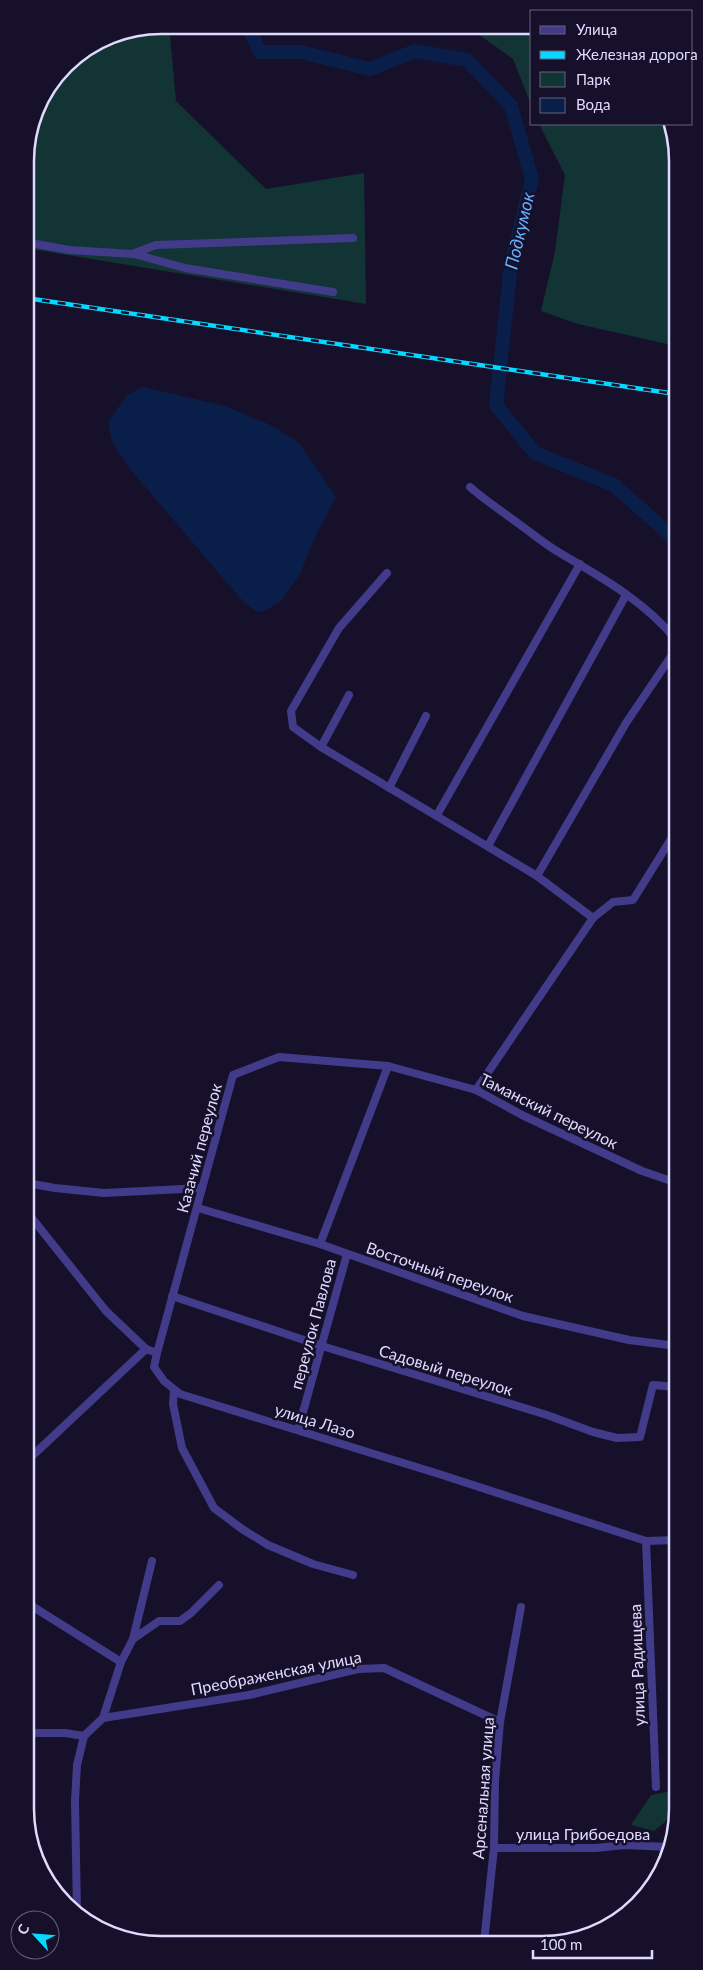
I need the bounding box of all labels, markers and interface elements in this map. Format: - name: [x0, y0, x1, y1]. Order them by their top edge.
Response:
- legend: [530, 10, 693, 125]
- text: Улица: [576, 20, 617, 38]
- text: Железная дорога: [576, 45, 698, 63]
- text: Парк: [576, 70, 611, 88]
- text: Вода: [576, 95, 611, 113]
- water label: Подкумок: [499, 190, 539, 271]
- street label: Таманский переулок: [477, 1069, 622, 1153]
- street label: Казачий переулок: [172, 1080, 225, 1215]
- street label: Восточный переулок: [364, 1237, 517, 1306]
- street label: переулок Павлова: [286, 1256, 339, 1391]
- street label: Садовый переулок: [377, 1340, 516, 1399]
- street label: улица Лазо: [272, 1399, 358, 1442]
- street label: улица Радищева: [625, 1604, 648, 1726]
- street label: Преображенская улица: [189, 1647, 363, 1698]
- street label: Арсенальная улица: [468, 1716, 497, 1860]
- street label: улица Грибоедова: [516, 1824, 650, 1843]
- north arrow: [10, 1910, 60, 1960]
- text: С: [13, 1921, 33, 1937]
- scale bar: [533, 1928, 652, 1960]
- text: 100 m: [540, 1935, 582, 1953]

